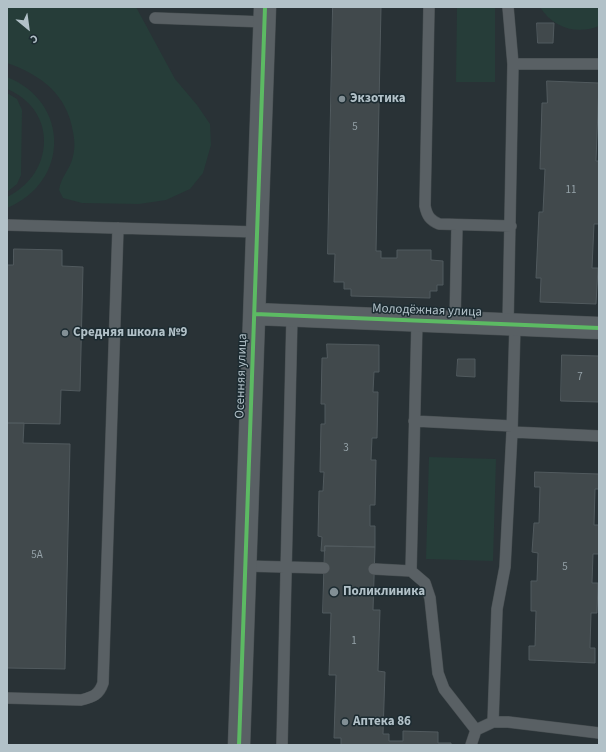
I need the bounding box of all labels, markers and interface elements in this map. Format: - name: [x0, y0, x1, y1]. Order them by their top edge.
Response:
- north arrow: [8, 8, 48, 48]
- text: С: [28, 31, 40, 47]
- place label: Экзотика: [350, 91, 406, 107]
- marker: Экзотика: [337, 94, 347, 104]
- house number: 5: [352, 121, 358, 135]
- house number: 11: [566, 184, 576, 198]
- street label: Молодёжная улица: [372, 301, 482, 321]
- place label: Средняя школа №9: [73, 325, 187, 341]
- marker: Средняя школа №9: [60, 328, 70, 338]
- street label: Осенняя улица: [233, 333, 251, 419]
- house number: 7: [577, 371, 583, 385]
- house number: 3: [343, 442, 349, 456]
- house number: 5А: [31, 549, 43, 563]
- house number: 5: [562, 561, 568, 575]
- place label: Поликлиника: [343, 584, 425, 600]
- marker: Поликлиника: [328, 586, 340, 598]
- house number: 1: [351, 635, 357, 649]
- place label: Аптека 86: [353, 714, 411, 730]
- marker: Аптека 86: [340, 717, 350, 727]

